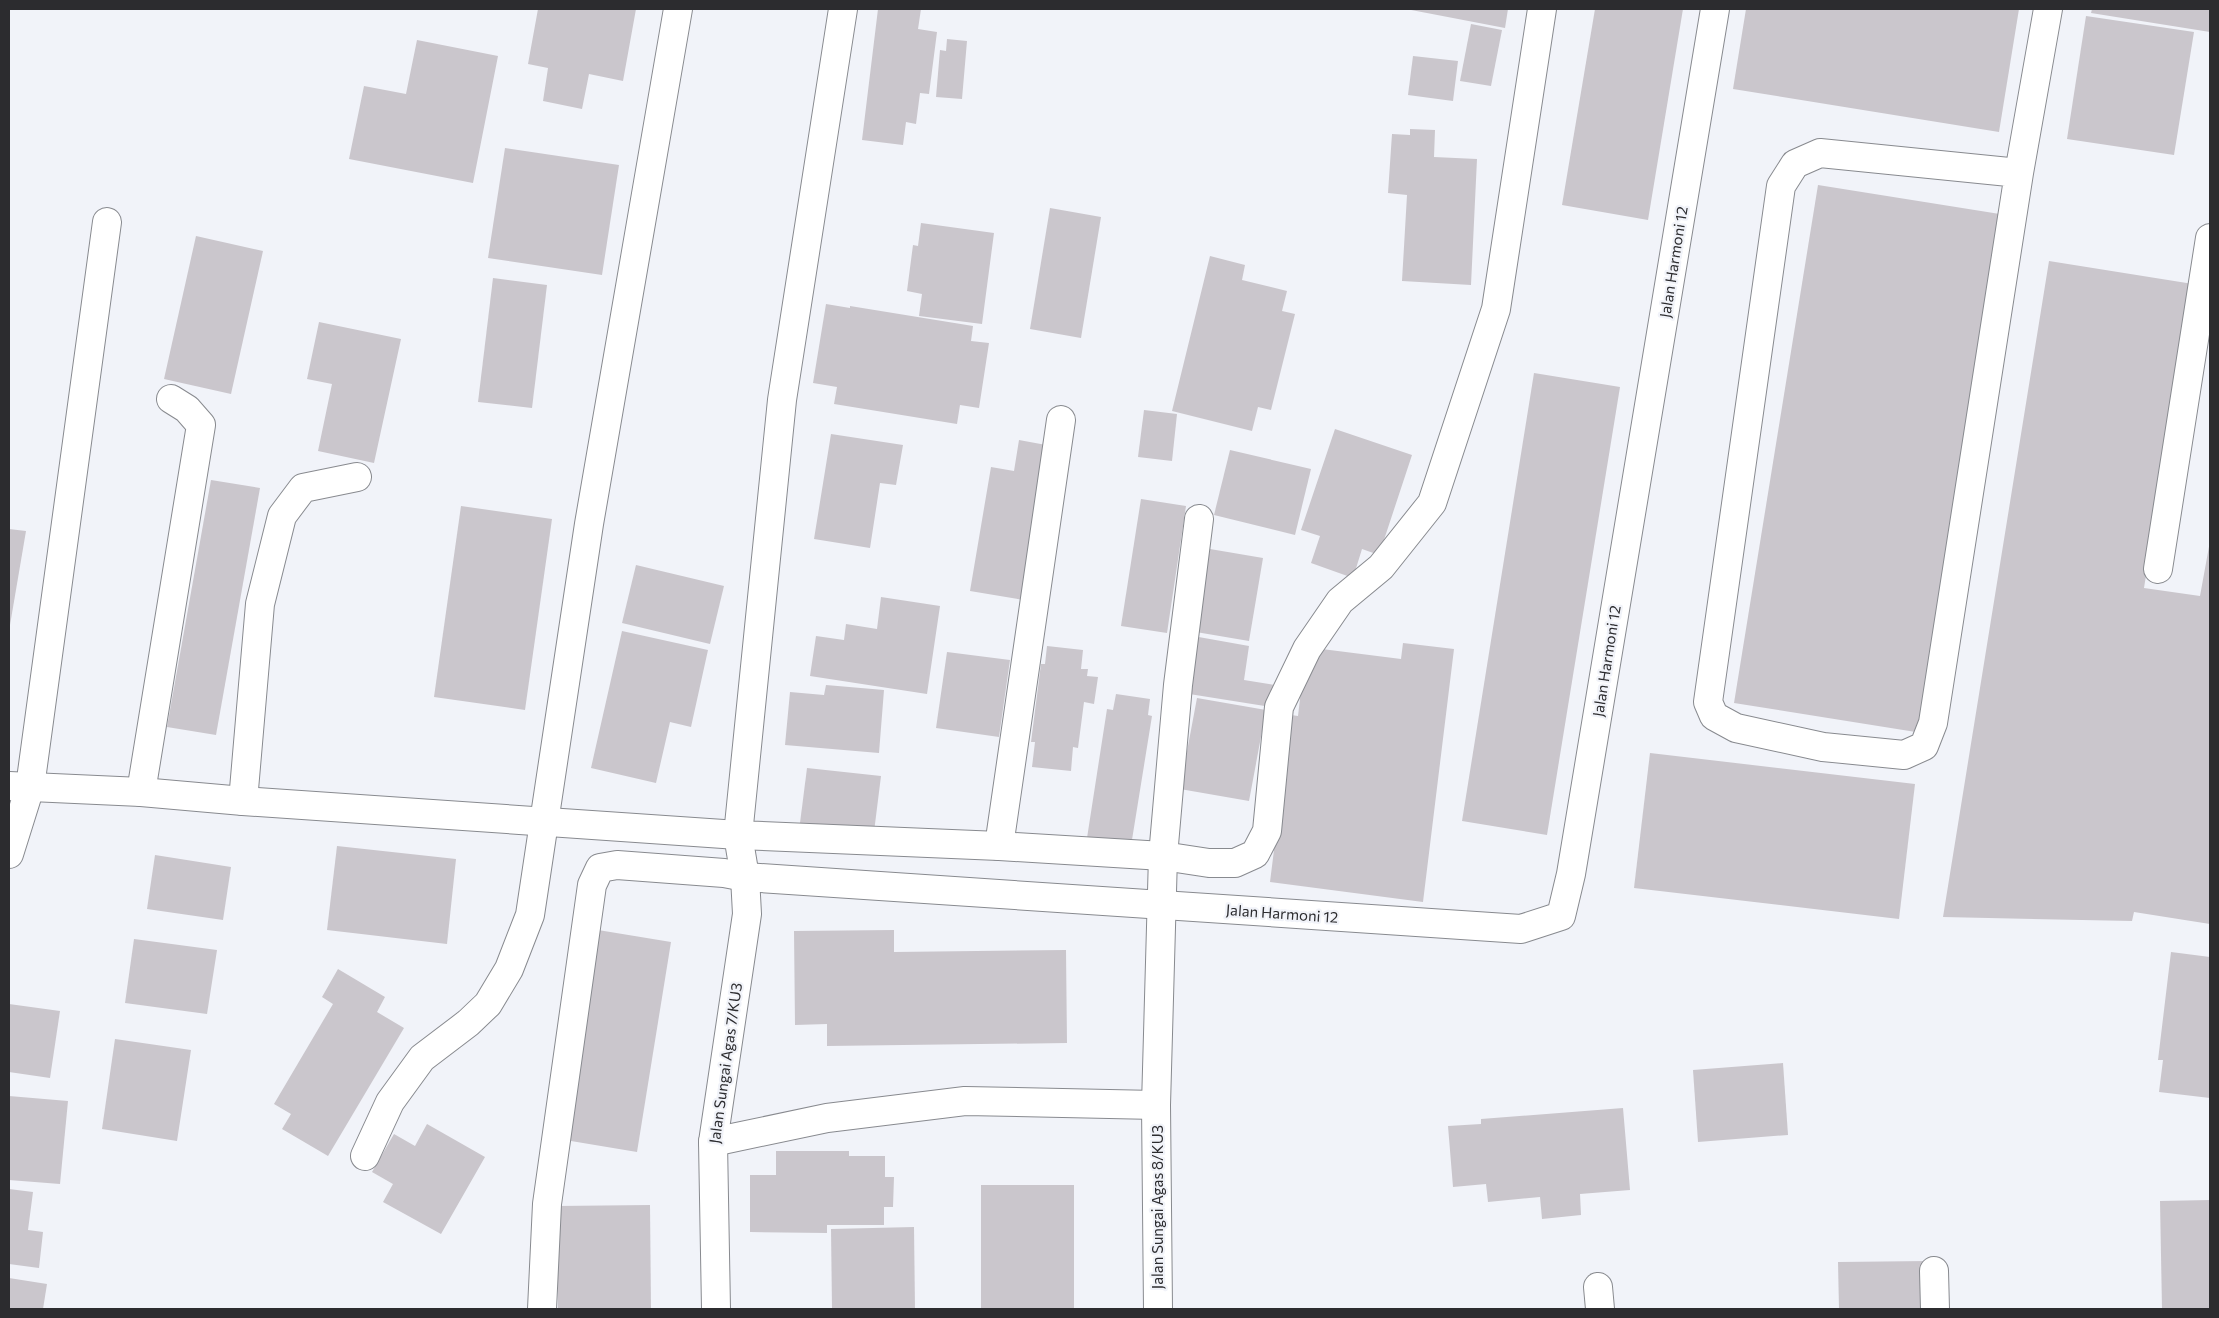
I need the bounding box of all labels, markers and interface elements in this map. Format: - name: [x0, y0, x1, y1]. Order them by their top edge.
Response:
- street label: Jalan Harmoni 12: [1655, 205, 1691, 319]
- street label: Jalan Harmoni 12: [1588, 604, 1624, 718]
- street label: Jalan Harmoni 12: [1225, 900, 1339, 926]
- street label: Jalan Sungai Agas 7/KU3: [705, 981, 745, 1145]
- street label: Jalan Sungai Agas 8/KU3: [1148, 1125, 1166, 1289]

